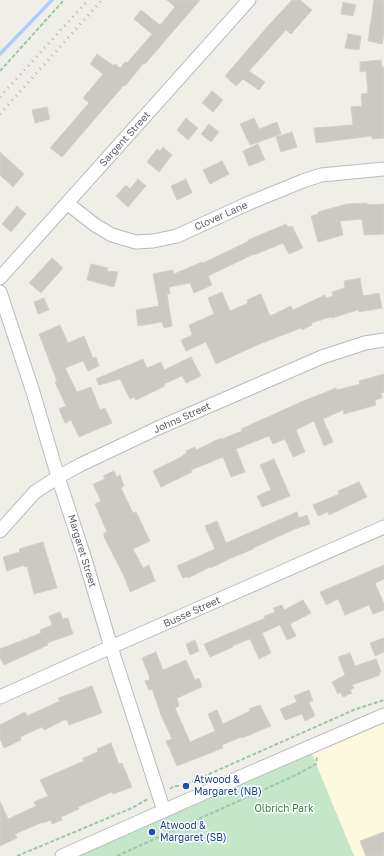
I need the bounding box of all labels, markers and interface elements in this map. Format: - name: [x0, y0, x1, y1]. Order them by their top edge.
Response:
- street label: Sargent Street: [97, 109, 153, 169]
- street label: Clover Lane: [193, 199, 249, 233]
- street label: Johns Street: [152, 400, 212, 436]
- street label: Margaret Street: [65, 513, 99, 589]
- street label: Busse Street: [162, 594, 222, 630]
- place label: Atwood & Margaret (NB): [194, 774, 262, 798]
- marker: Atwood & Margaret (NB): [181, 781, 191, 791]
- park label: Olbrich Park: [254, 803, 314, 815]
- place label: Atwood & Margaret (SB): [160, 820, 227, 844]
- marker: Atwood & Margaret (SB): [147, 827, 157, 837]

